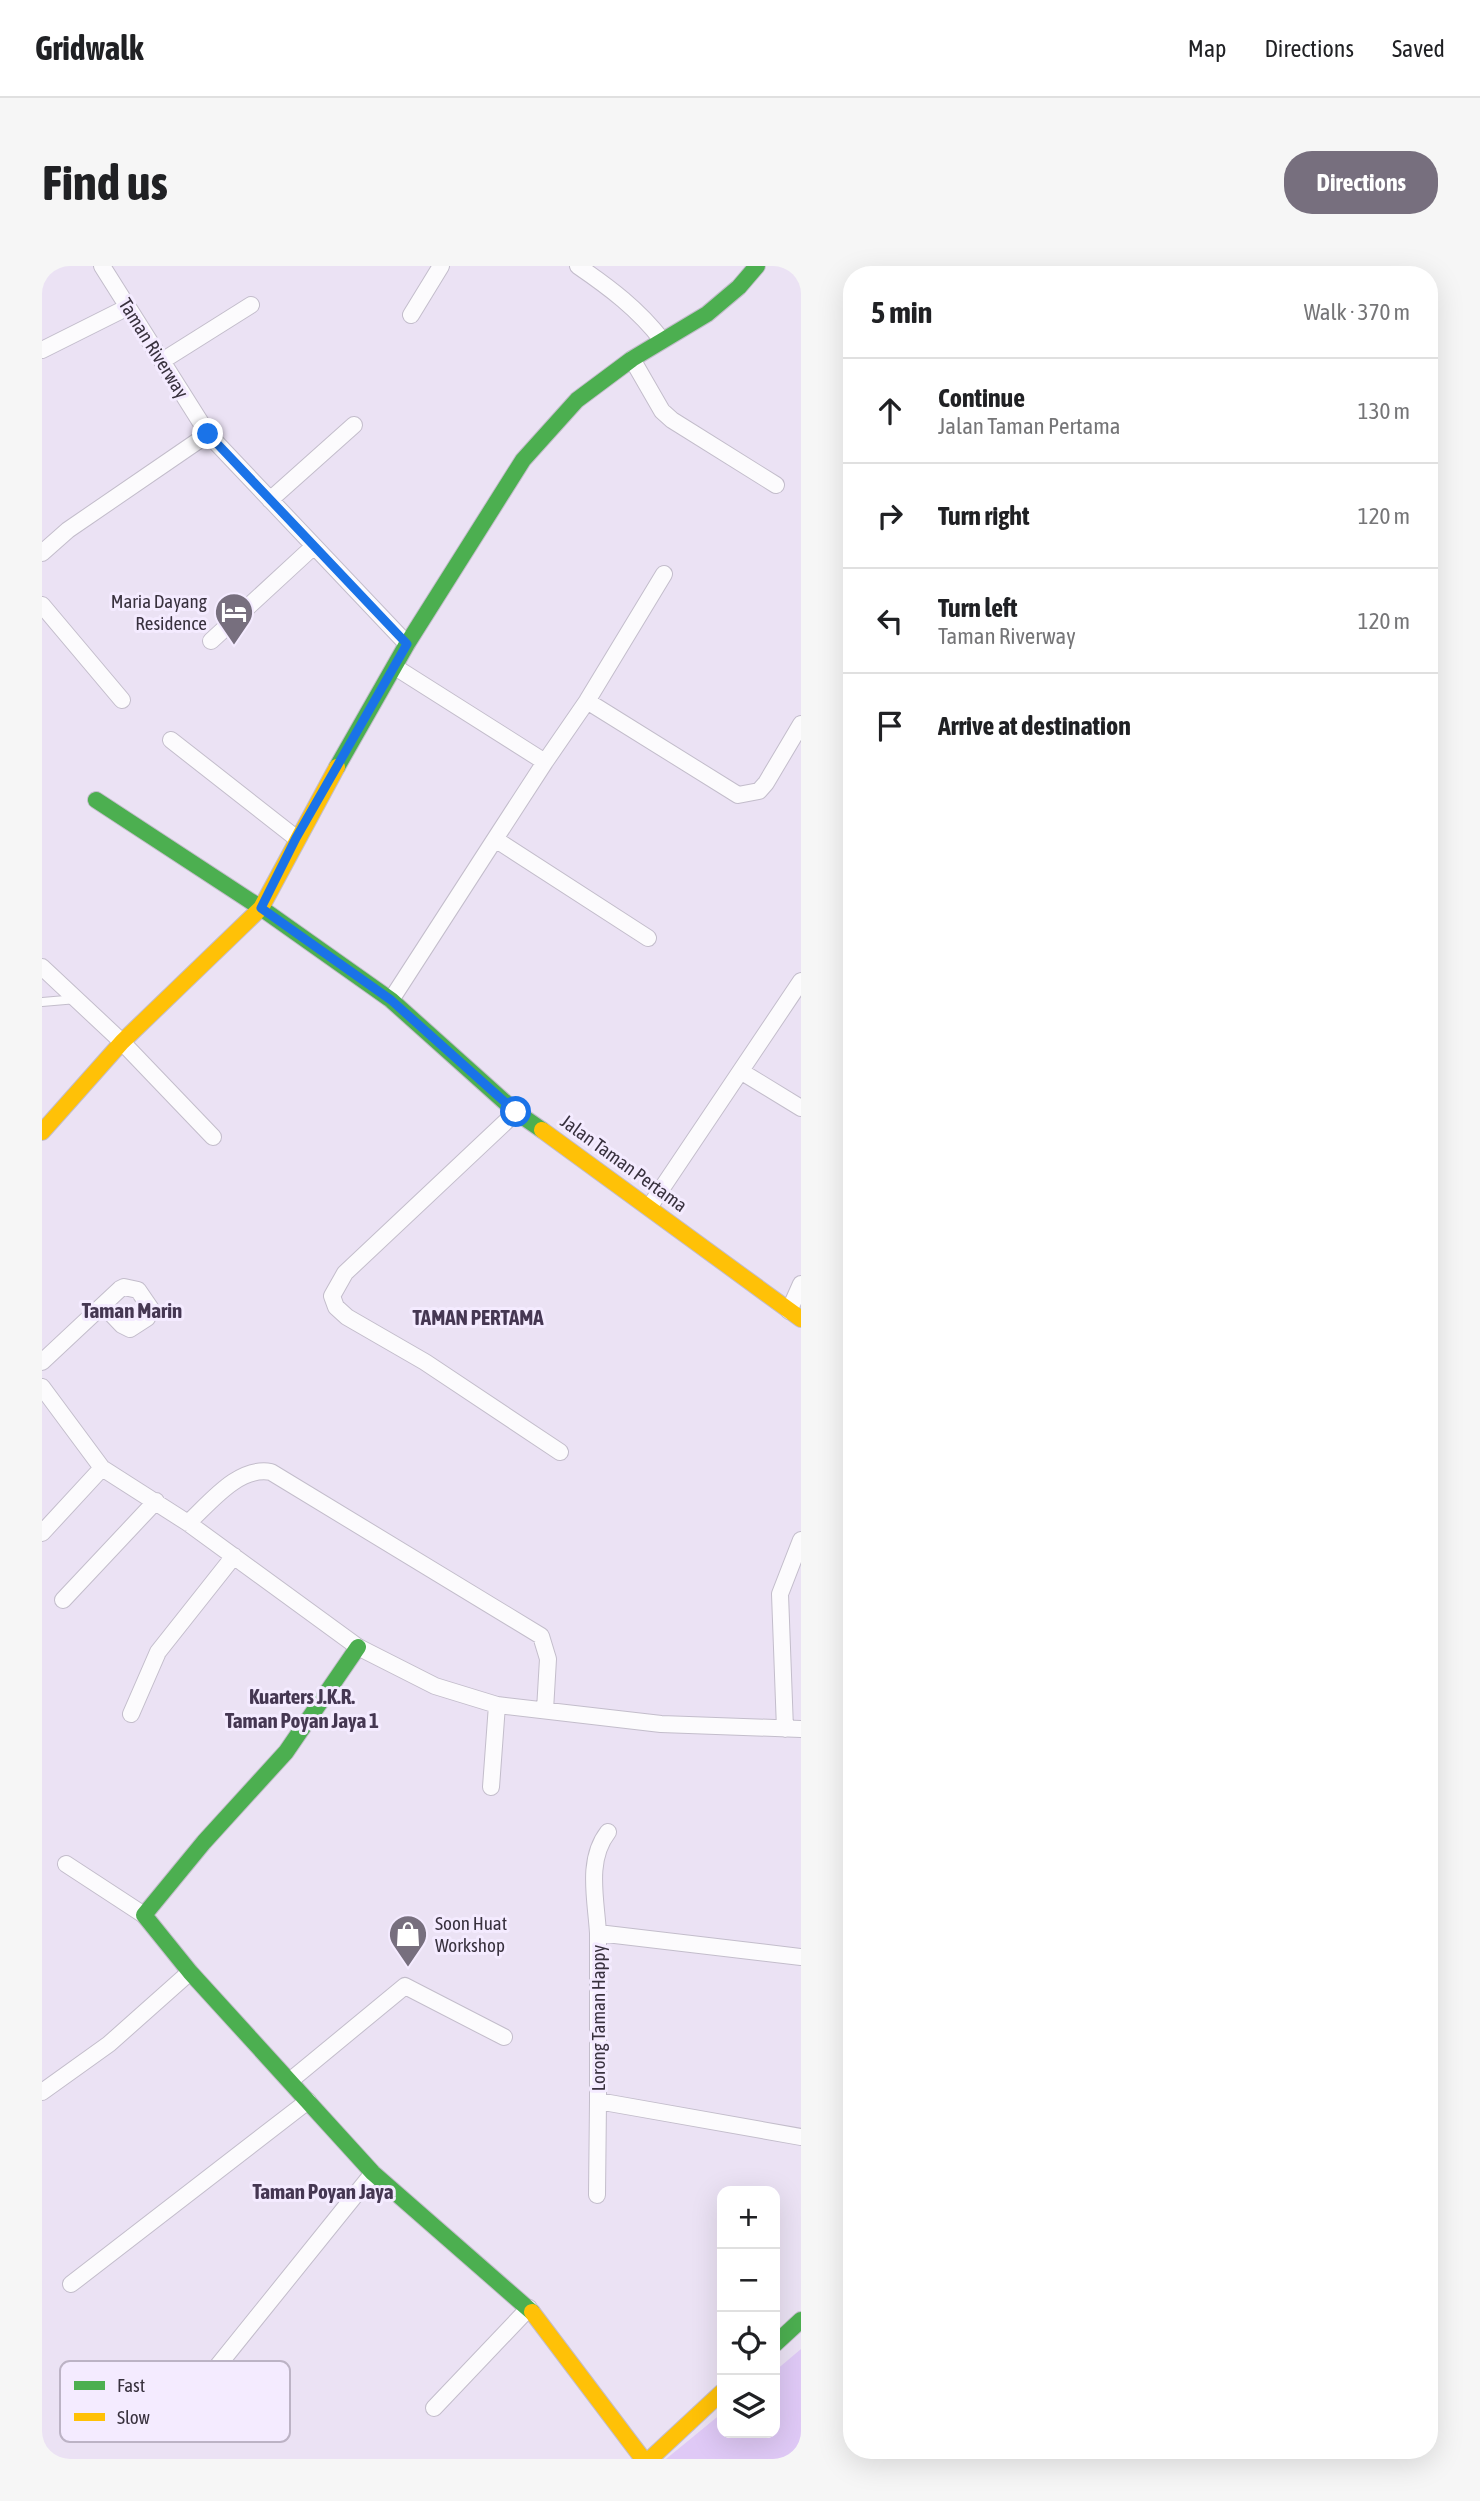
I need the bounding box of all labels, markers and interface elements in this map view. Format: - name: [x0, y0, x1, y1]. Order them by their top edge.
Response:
- text: Gridwalk: [35, 29, 143, 67]
- text: Map: [1188, 35, 1226, 62]
- text: Directions: [1264, 35, 1354, 62]
- text: Saved: [1392, 35, 1445, 62]
- button: Directions: [1284, 151, 1438, 214]
- text: Find us: [42, 154, 168, 210]
- street label: Taman Riverway: [115, 294, 194, 402]
- text: 5 min: [871, 295, 932, 329]
- text: Walk · 370 m: [1304, 299, 1410, 325]
- text: Continue: [938, 383, 1025, 413]
- icon: ahead: [871, 392, 909, 430]
- text: 130 m: [1358, 398, 1410, 424]
- text: Jalan Taman Pertama: [938, 413, 1121, 439]
- route end: [192, 418, 223, 449]
- icon: right: [871, 497, 909, 535]
- text: Turn right: [938, 501, 1029, 531]
- text: 120 m: [1358, 503, 1410, 529]
- place label: Maria Dayang Residence: [111, 590, 208, 634]
- hotel icon: Maria Dayang Residence: [213, 591, 255, 646]
- text: Turn left: [938, 593, 1018, 623]
- icon: left: [871, 602, 909, 640]
- text: 120 m: [1358, 608, 1410, 634]
- text: Taman Riverway: [938, 623, 1076, 649]
- icon: arrive: [871, 707, 909, 745]
- text: Arrive at destination: [938, 711, 1131, 741]
- route start: [500, 1096, 531, 1127]
- street label: Jalan Taman Pertama: [557, 1110, 691, 1216]
- district label: Taman Marin: [82, 1298, 182, 1322]
- district label: TAMAN PERTAMA: [412, 1305, 544, 1329]
- district label: Kuarters J.K.R. Taman Poyan Jaya 1: [225, 1684, 379, 1732]
- place label: Soon Huat Workshop: [435, 1912, 507, 1956]
- shop icon: Soon Huat Workshop: [387, 1913, 429, 1968]
- street label: Lorong Taman Happy: [587, 1945, 609, 2091]
- district label: Taman Poyan Jaya: [252, 2179, 394, 2203]
- map controls: [717, 2186, 780, 2438]
- button: +: [717, 2186, 780, 2249]
- button: −: [717, 2249, 780, 2312]
- button: locate: [717, 2312, 780, 2375]
- legend: [60, 2361, 290, 2442]
- text: Fast: [117, 2374, 145, 2396]
- button: layers: [717, 2375, 780, 2438]
- text: Slow: [117, 2406, 151, 2428]

